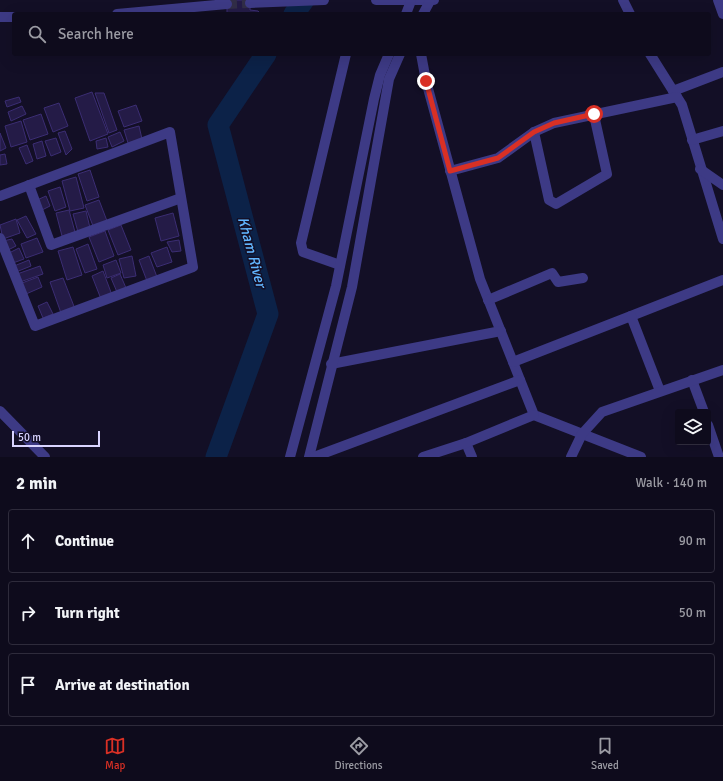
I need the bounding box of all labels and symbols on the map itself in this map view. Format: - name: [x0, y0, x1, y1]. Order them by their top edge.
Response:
- route end: [417, 72, 435, 90]
- route start: [585, 105, 603, 123]
- water label: Kham River: [234, 215, 271, 292]
- scale bar: [12, 429, 100, 448]

